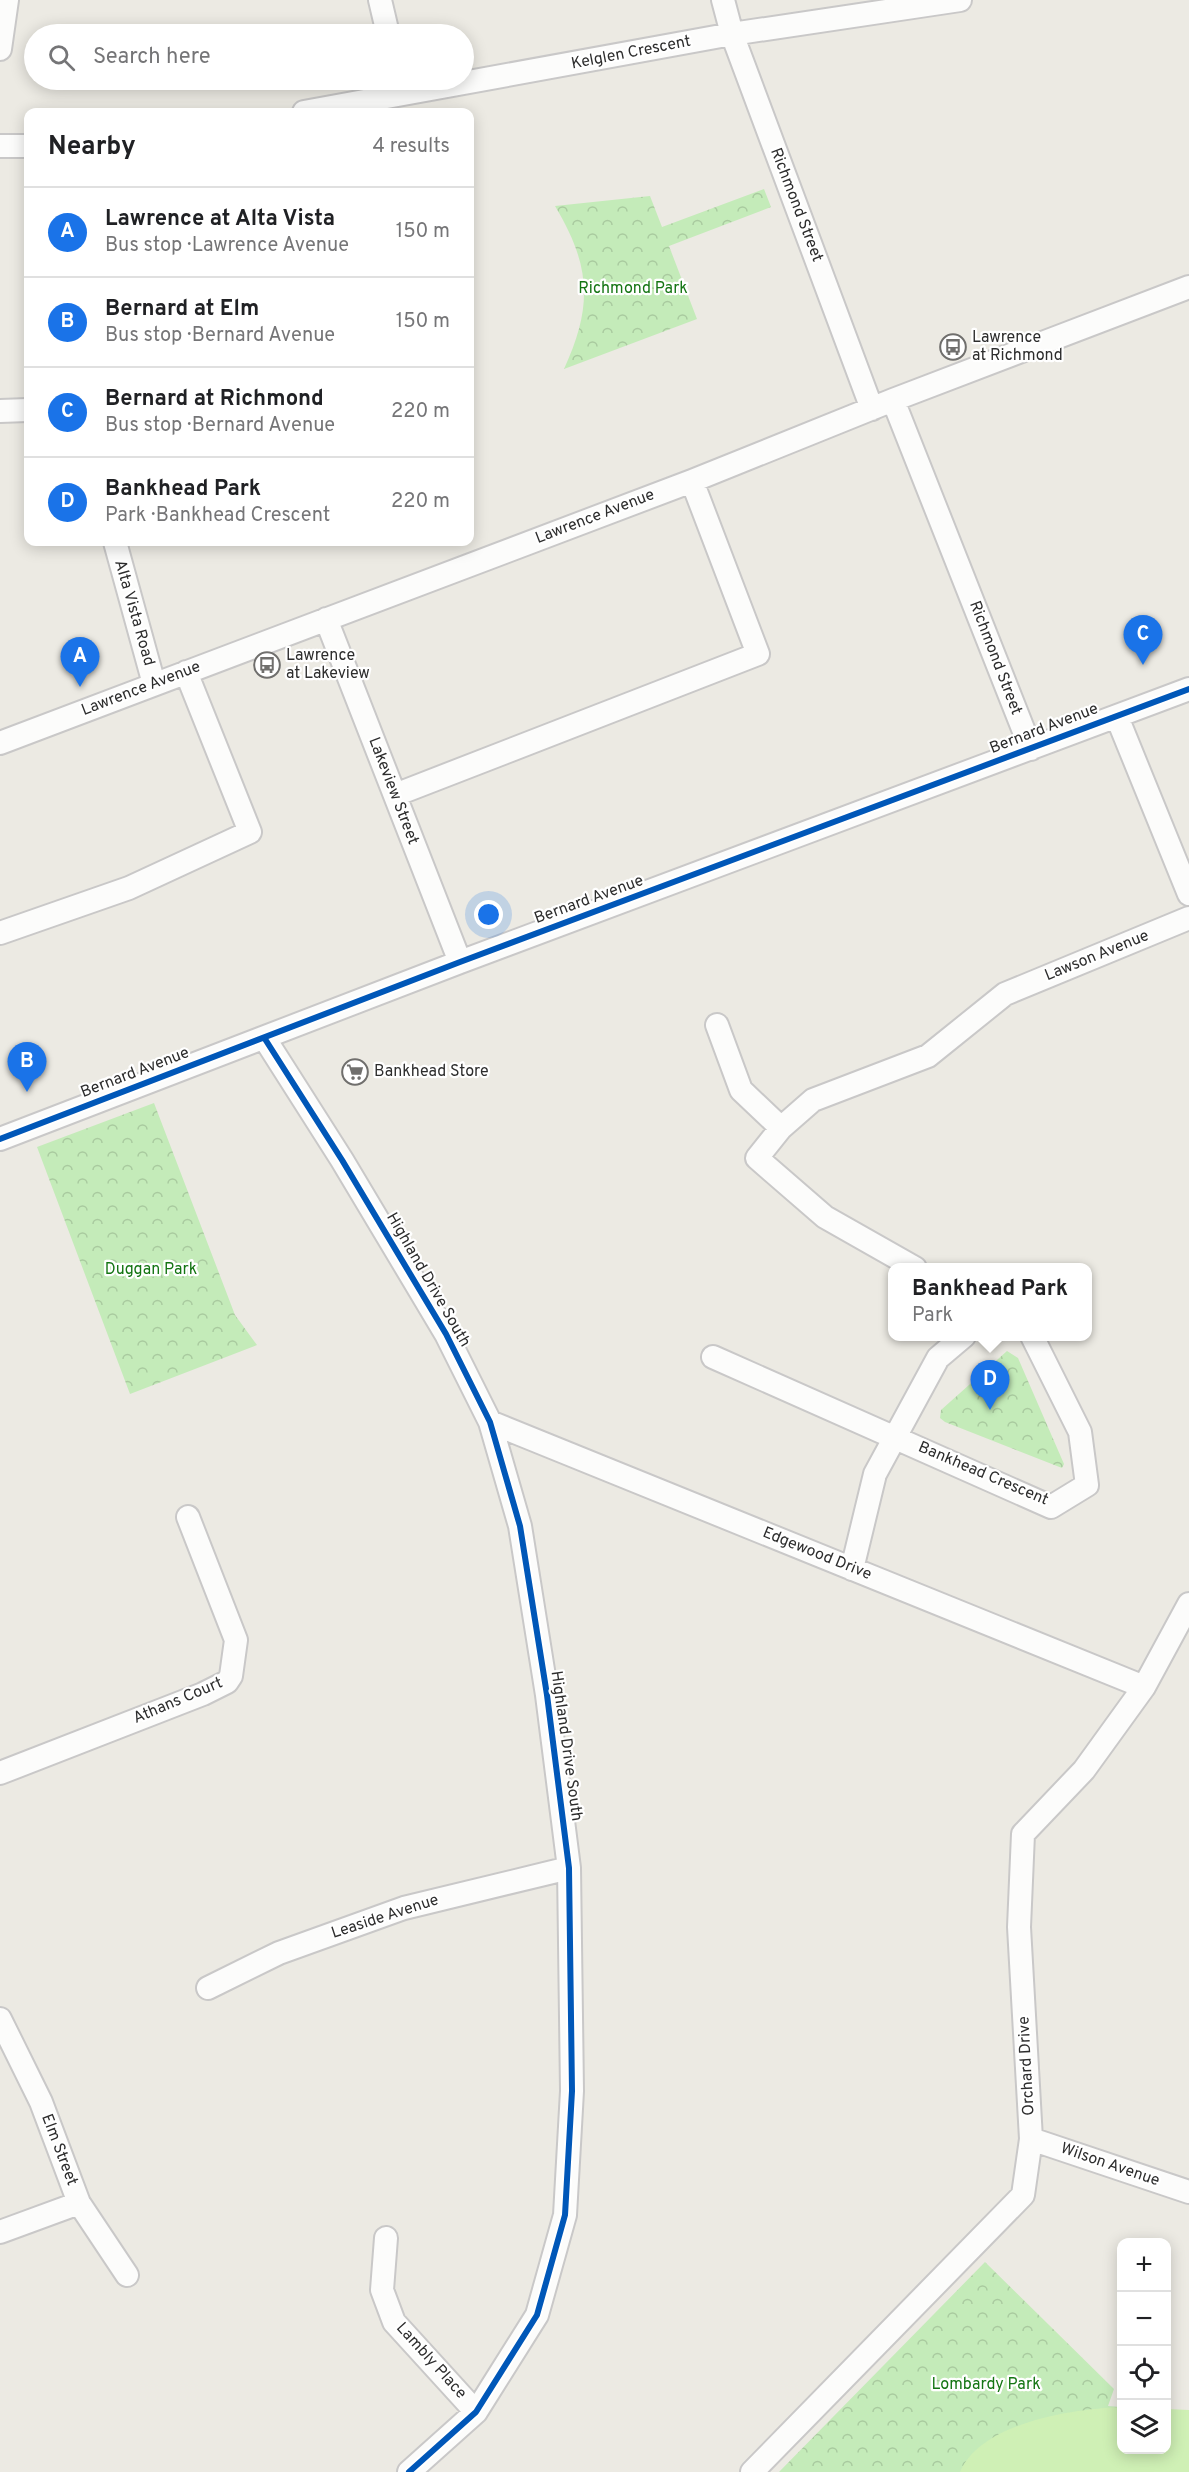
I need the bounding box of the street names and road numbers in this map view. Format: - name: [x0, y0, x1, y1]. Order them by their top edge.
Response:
- street label: Kelglen Crescent: [570, 32, 692, 74]
- street label: Richmond Street: [765, 145, 827, 265]
- street label: Lawrence Avenue: [533, 485, 657, 549]
- street label: Alta Vista Road: [109, 558, 159, 668]
- street label: Richmond Street: [964, 598, 1026, 718]
- street label: Lawrence Avenue: [79, 657, 203, 721]
- street label: Bernard Avenue: [987, 699, 1101, 759]
- street label: Lakeview Street: [363, 734, 423, 848]
- street label: Bernard Avenue: [532, 871, 646, 929]
- street label: Lawson Avenue: [1042, 926, 1152, 986]
- street label: Bernard Avenue: [78, 1043, 192, 1103]
- street label: Highland Drive South: [381, 1209, 475, 1351]
- street label: Bankhead Crescent: [915, 1438, 1051, 1510]
- street label: Edgewood Drive: [760, 1523, 874, 1585]
- street label: Highland Drive South: [546, 1669, 586, 1823]
- street label: Athans Court: [130, 1673, 226, 1729]
- street label: Leaside Avenue: [329, 1890, 441, 1944]
- street label: Orchard Drive: [1014, 2016, 1040, 2116]
- street label: Elm Street: [36, 2111, 82, 2189]
- street label: Wilson Avenue: [1058, 2139, 1162, 2191]
- street label: Lambly Place: [391, 2319, 471, 2403]

